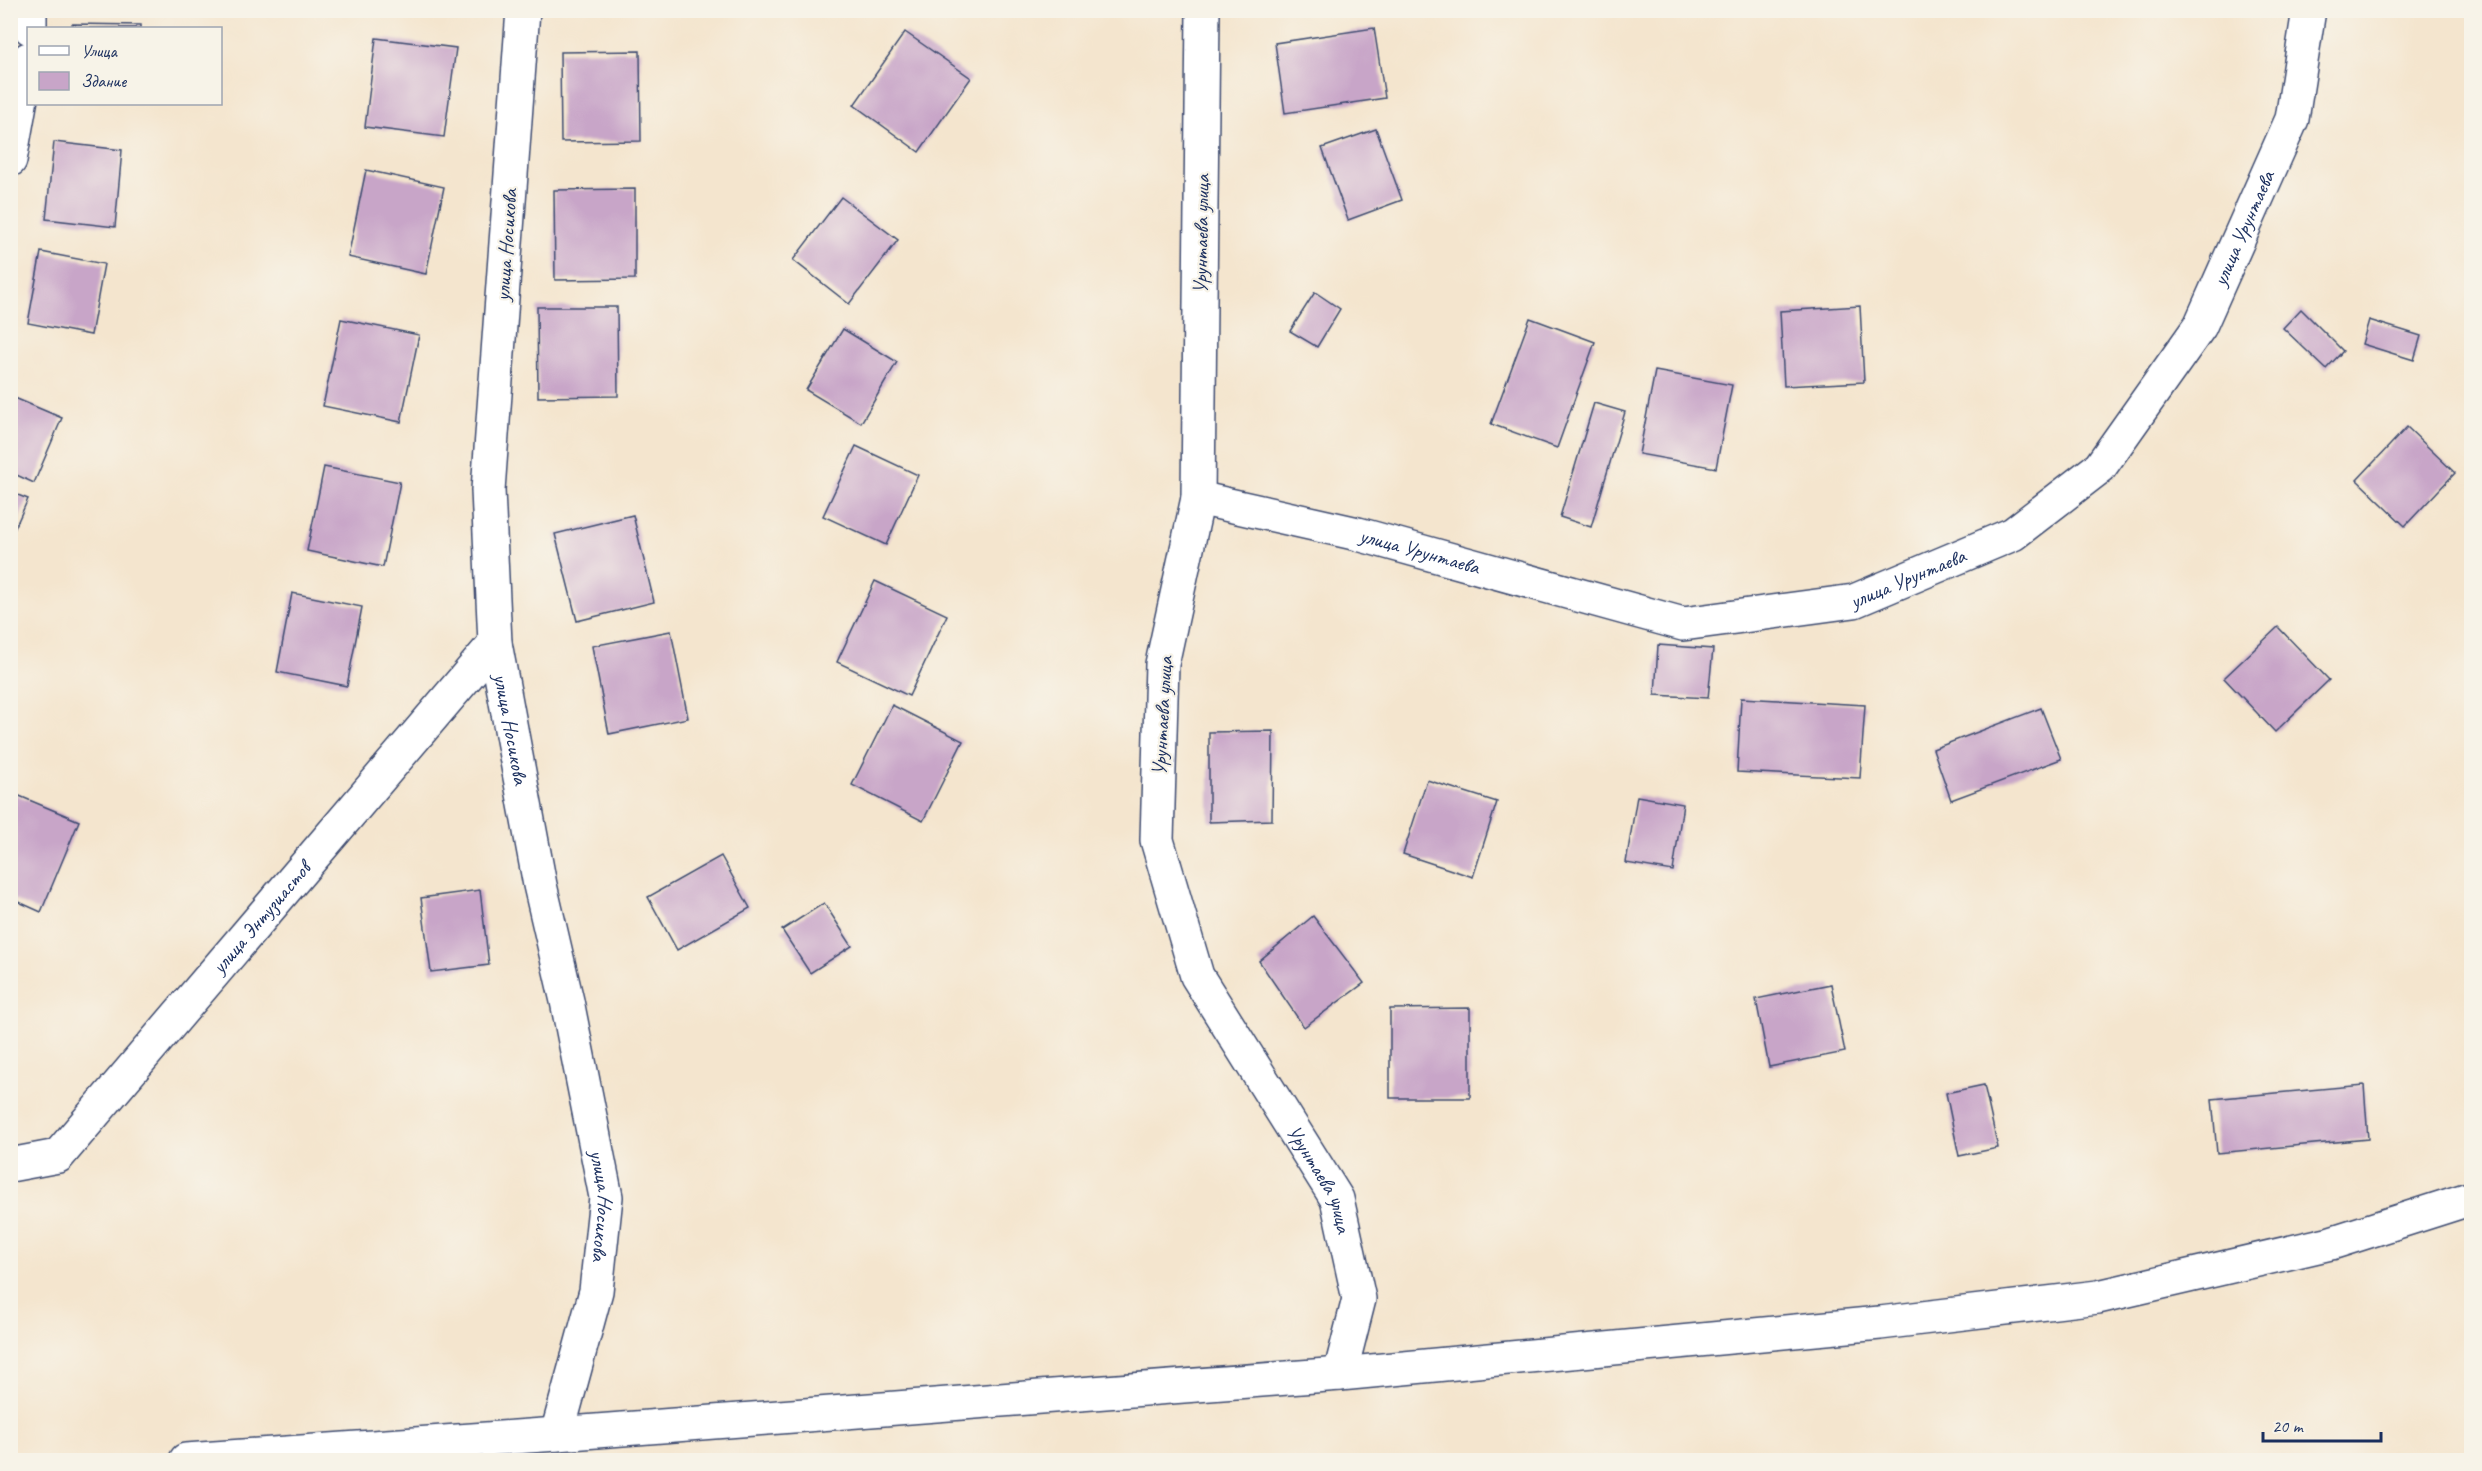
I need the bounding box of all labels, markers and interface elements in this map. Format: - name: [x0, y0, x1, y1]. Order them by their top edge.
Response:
- legend: [27, 27, 222, 105]
- text: Улица: [81, 40, 118, 62]
- text: Здание: [81, 70, 127, 92]
- street label: улица Урунтаева: [2206, 165, 2281, 292]
- street label: Урунтаева улица: [1187, 172, 1215, 294]
- street label: улица Носикова: [489, 186, 523, 304]
- street label: улица Урунтаева: [1355, 522, 1484, 581]
- street label: улица Урунтаева: [1844, 542, 1971, 615]
- street label: Урунтаева улица: [1146, 654, 1178, 776]
- street label: улица Носикова: [488, 670, 534, 788]
- street label: улица Энтузиастов: [205, 853, 319, 981]
- street label: Урунтаева улица: [1281, 1120, 1358, 1237]
- street label: улица Носикова: [584, 1146, 619, 1264]
- scale bar: [2263, 1405, 2382, 1443]
- text: 20 m: [2272, 1415, 2305, 1437]

